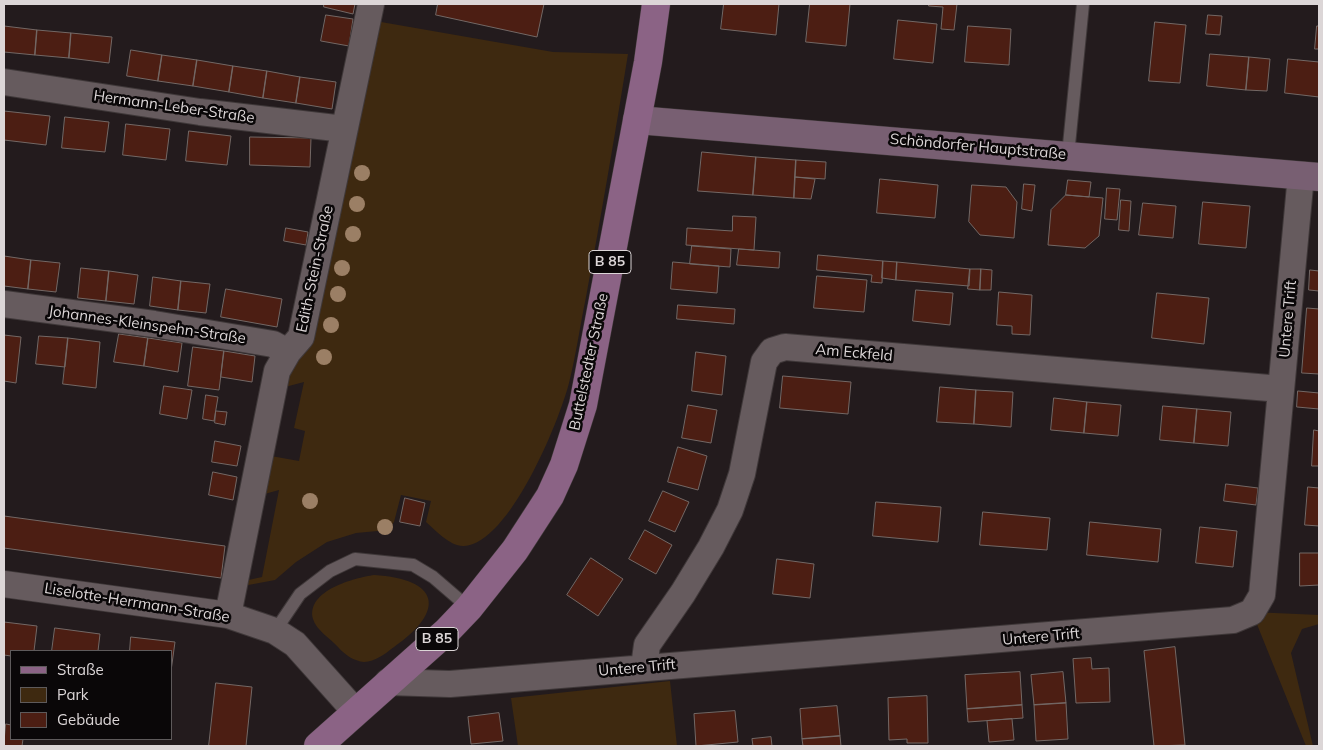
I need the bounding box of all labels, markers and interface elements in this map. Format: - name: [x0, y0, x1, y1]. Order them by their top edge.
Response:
- street label: Hermann-Leber-Straße: [92, 87, 256, 127]
- street label: Schöndorfer Hauptstraße: [889, 130, 1067, 164]
- street label: Edith-Stein-Straße: [293, 204, 337, 334]
- road number: B 85: [589, 250, 631, 274]
- street label: Untere Trift: [1276, 280, 1300, 358]
- street label: Buttelstedter Straße: [566, 292, 612, 432]
- street label: Johannes-Kleinspehn-Straße: [47, 302, 247, 348]
- street label: Am Eckfeld: [815, 341, 893, 365]
- street label: Liselotte-Herrmann-Straße: [43, 579, 231, 627]
- street label: Untere Trift: [1002, 625, 1080, 649]
- road number: B 85: [416, 628, 458, 650]
- legend: [10, 650, 172, 740]
- street label: Untere Trift: [598, 656, 676, 680]
- text: Straße: [57, 660, 104, 679]
- text: Park: [57, 685, 89, 704]
- text: Gebäude: [57, 710, 120, 729]

